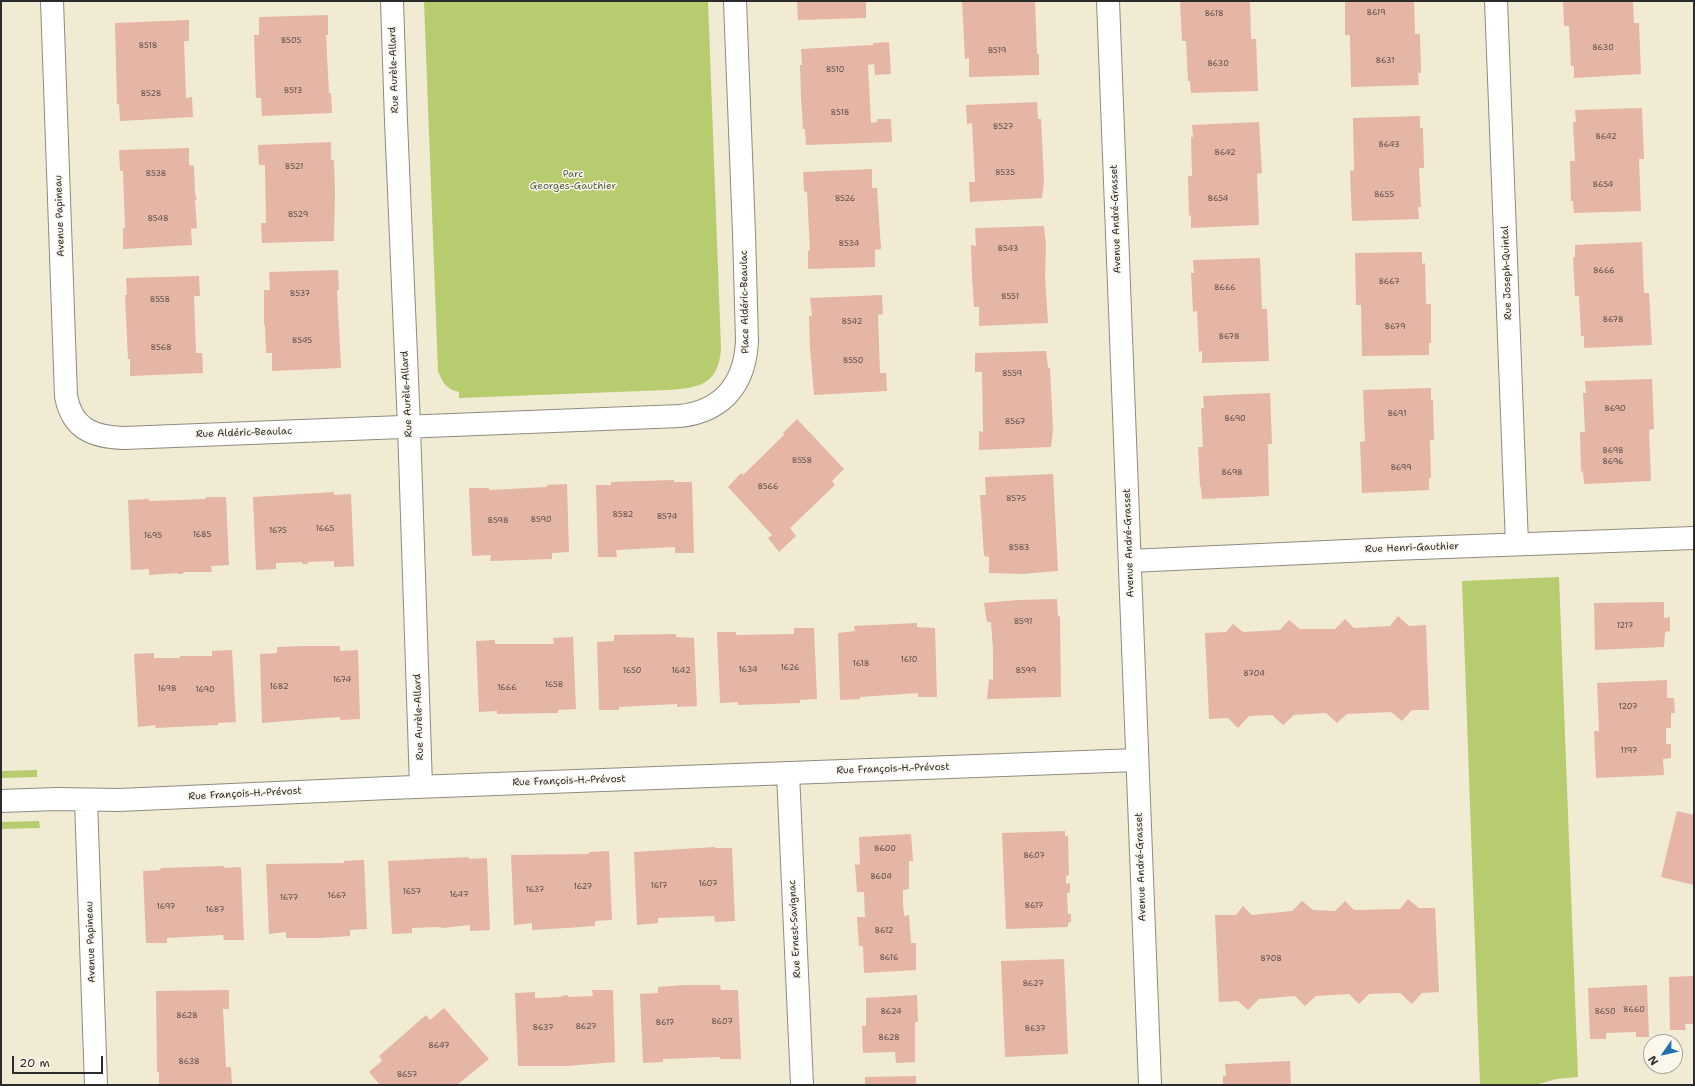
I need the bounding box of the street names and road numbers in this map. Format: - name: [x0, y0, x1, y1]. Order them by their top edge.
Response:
- street label: Rue Aurèle-Allard: [386, 26, 402, 114]
- street label: Avenue André-Grasset: [1108, 164, 1124, 274]
- street label: Avenue Papineau: [53, 175, 67, 257]
- street label: Rue Joseph-Quintal: [1499, 226, 1515, 320]
- street label: Place Aldéric-Beaulac: [738, 250, 752, 354]
- street label: Rue Aurèle-Allard: [399, 350, 415, 438]
- street label: Rue Aldéric-Beaulac: [196, 425, 292, 441]
- street label: Avenue André-Grasset: [1121, 488, 1137, 598]
- street label: Rue Henri-Gauthier: [1365, 540, 1459, 556]
- street label: Rue Aurèle-Allard: [411, 673, 427, 761]
- street label: Rue François-H.-Prévost: [836, 761, 950, 777]
- street label: Rue François-H.-Prévost: [512, 773, 626, 789]
- street label: Rue François-H.-Prévost: [188, 785, 302, 803]
- street label: Avenue André-Grasset: [1133, 812, 1149, 922]
- street label: Rue Ernest-Savignac: [786, 880, 804, 978]
- street label: Avenue Papineau: [84, 901, 98, 983]

